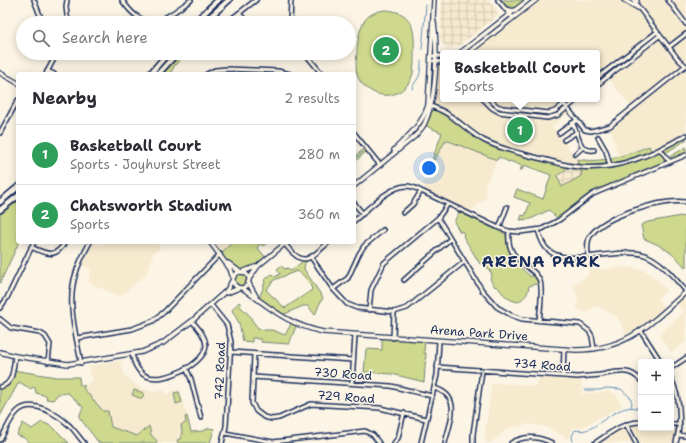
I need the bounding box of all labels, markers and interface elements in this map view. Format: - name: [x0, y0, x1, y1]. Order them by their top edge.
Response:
- search box: [16, 16, 356, 60]
- icon: search: [30, 27, 52, 49]
- text: Search here: [62, 28, 148, 48]
- pin: 2: [373, 35, 399, 65]
- popup: [440, 50, 600, 102]
- text: Basketball Court: [454, 58, 586, 78]
- text: Sports: [454, 78, 494, 95]
- text: Nearby: [32, 87, 97, 109]
- text: 2 results: [284, 90, 340, 107]
- pin: 1: [507, 115, 533, 145]
- text: Basketball Court: [70, 136, 201, 156]
- text: 1: [42, 146, 48, 163]
- text: 280 m: [298, 146, 340, 163]
- text: Sports · Joyhurst Street: [70, 156, 221, 173]
- your location: [419, 158, 439, 178]
- text: Chatsworth Stadium: [70, 196, 232, 216]
- text: 2: [40, 206, 50, 223]
- text: 360 m: [298, 206, 340, 223]
- text: Sports: [70, 216, 110, 233]
- district label: ARENA PARK: [481, 251, 601, 272]
- street label: Arena Park Drive: [429, 322, 529, 344]
- street label: 742 Road: [211, 341, 229, 400]
- street label: 734 Road: [512, 355, 572, 375]
- map controls: [638, 359, 674, 431]
- button: +: [638, 359, 674, 395]
- street label: 730 Road: [313, 364, 373, 384]
- street label: 729 Road: [317, 387, 376, 407]
- button: −: [638, 395, 674, 431]

